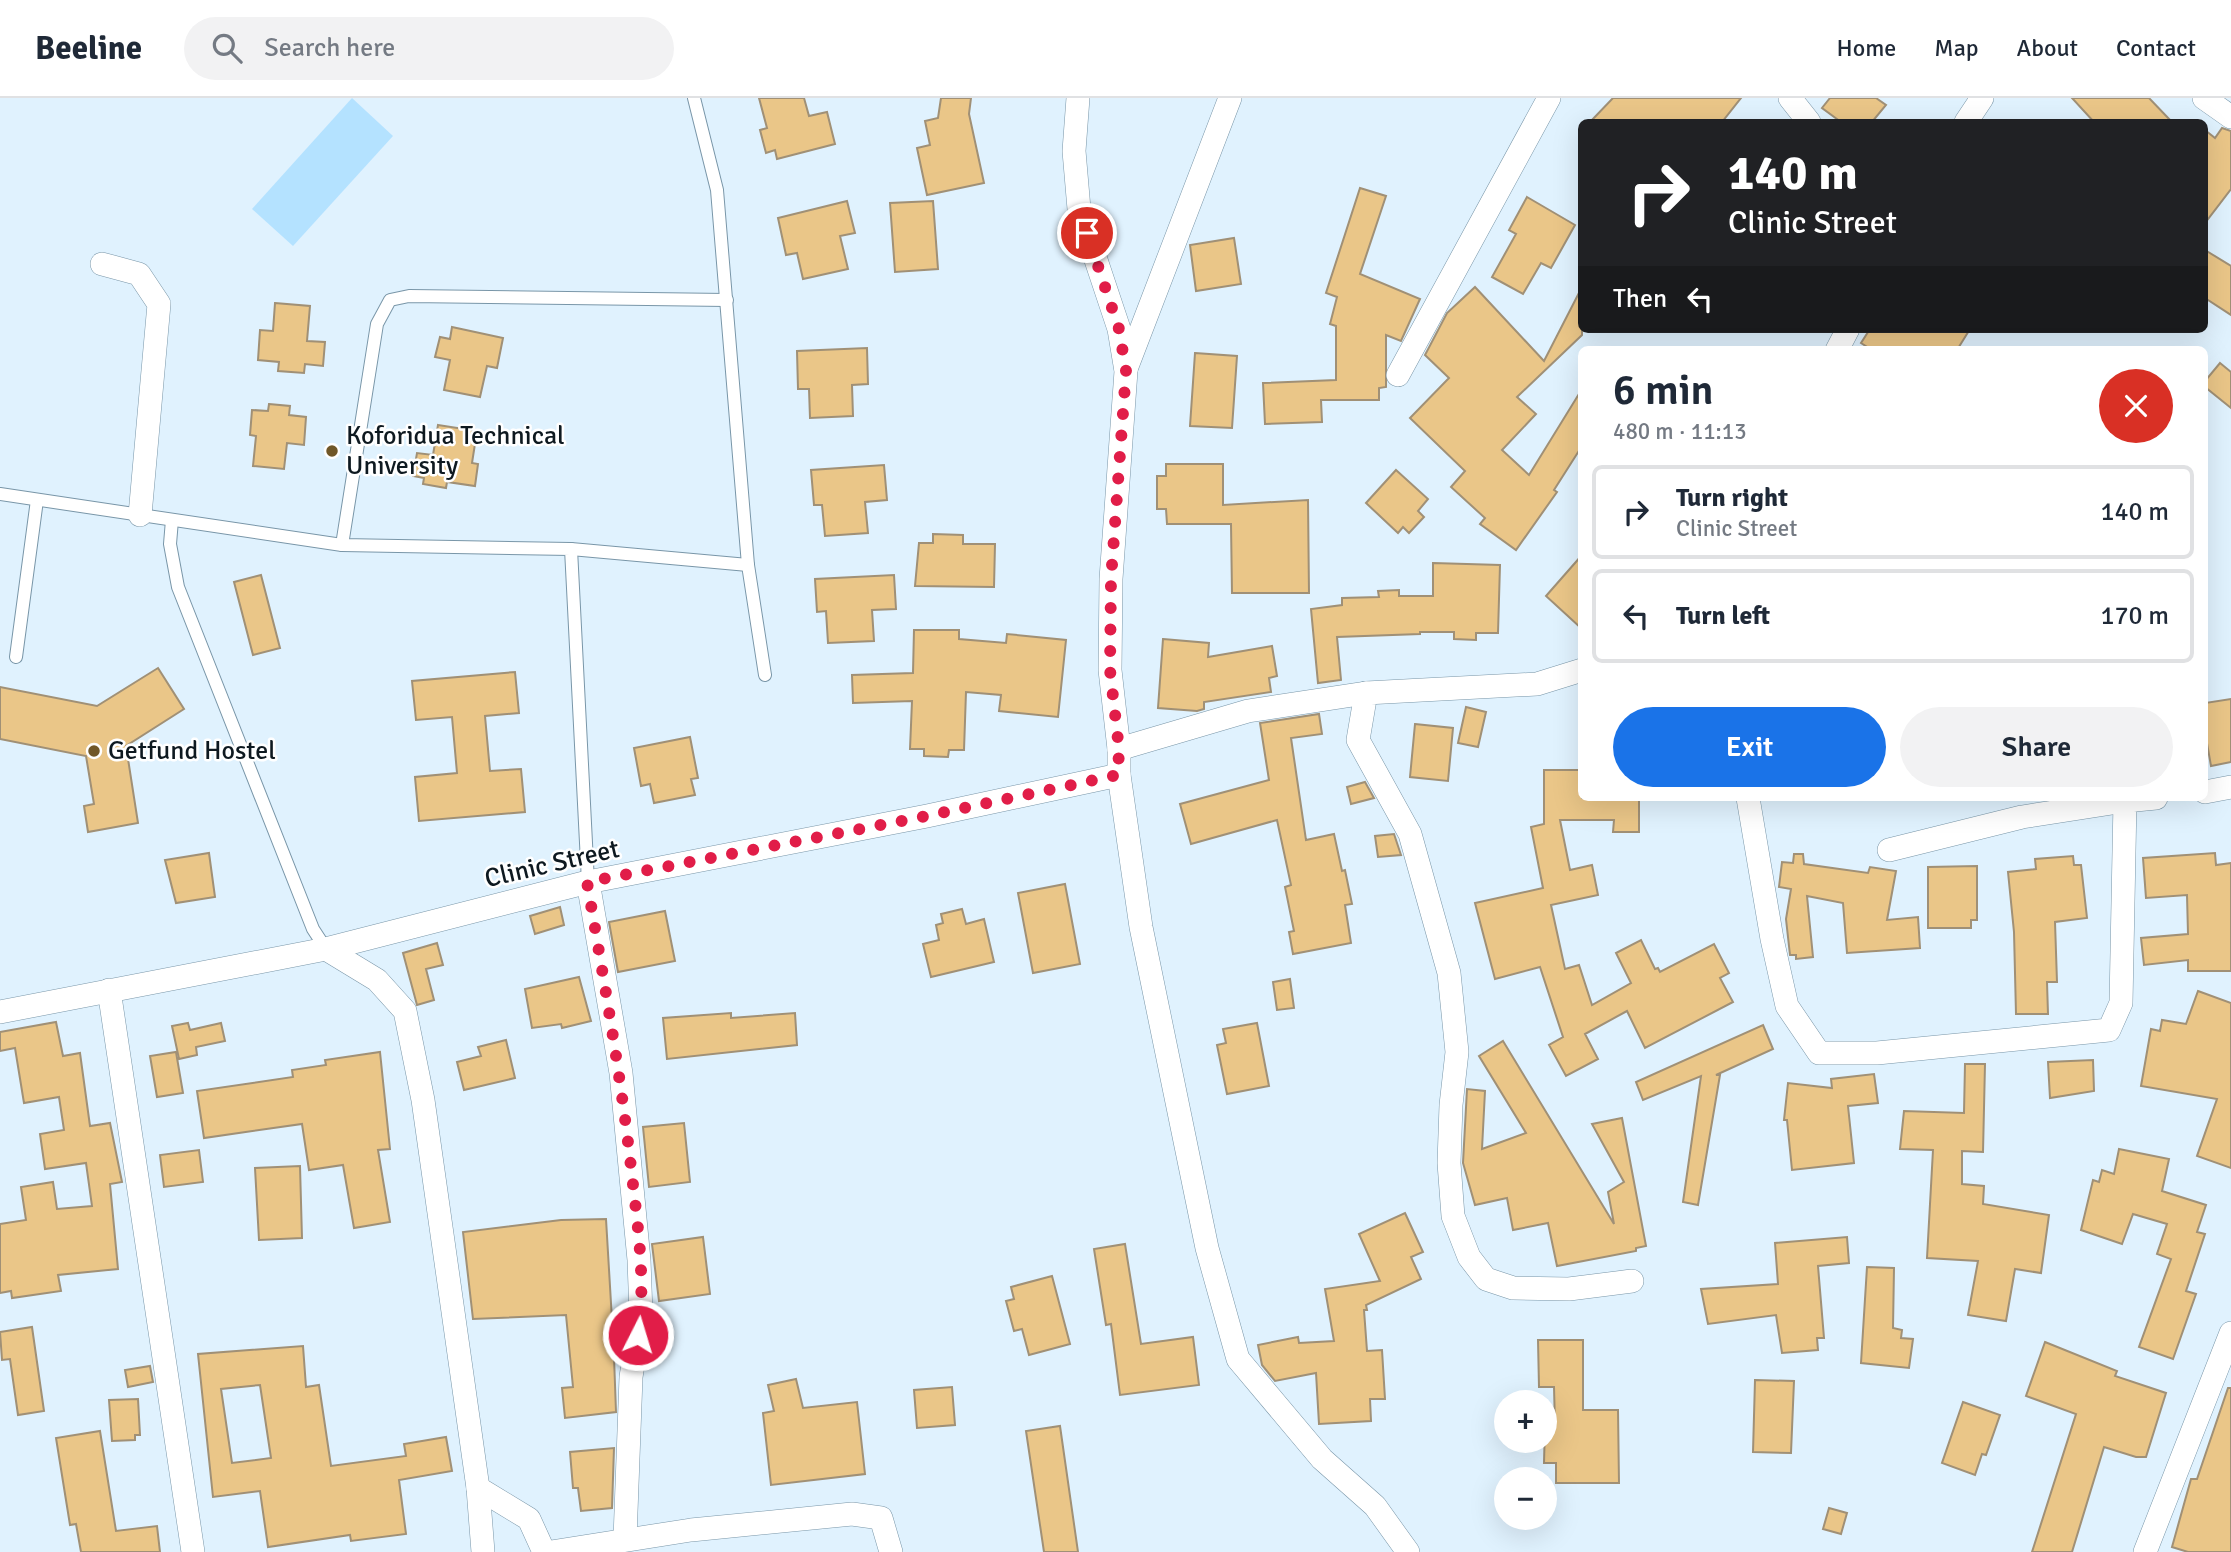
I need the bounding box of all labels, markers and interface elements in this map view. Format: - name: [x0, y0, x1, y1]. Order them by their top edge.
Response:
- search box: [184, 17, 674, 80]
- text: Beeline: [35, 28, 142, 69]
- icon: search: [208, 29, 246, 67]
- text: Search here: [264, 32, 395, 64]
- text: Home: [1836, 33, 1896, 63]
- text: Map: [1934, 33, 1979, 63]
- text: About: [2017, 33, 2078, 63]
- text: Contact: [2116, 33, 2196, 63]
- text: 140 m: [1728, 143, 1858, 203]
- icon: right: [1613, 147, 1704, 238]
- pin: [1057, 203, 1117, 263]
- text: Clinic Street: [1728, 203, 1897, 242]
- icon: arrive: [1068, 214, 1106, 252]
- icon: left: [1681, 280, 1719, 318]
- text: Then: [1613, 283, 1667, 315]
- text: 6 min: [1613, 365, 1714, 416]
- button: close: [2099, 369, 2173, 443]
- text: 480 m · 11:13: [1613, 417, 1747, 446]
- place label: Koforidua Technical University: [346, 420, 565, 482]
- marker: Koforidua Technical University: [324, 443, 340, 459]
- text: Turn right: [1676, 482, 1788, 514]
- icon: right: [1617, 493, 1655, 531]
- text: 140 m: [2100, 496, 2169, 528]
- text: Clinic Street: [1676, 514, 1797, 543]
- icon: left: [1617, 597, 1655, 635]
- text: Turn left: [1676, 600, 1770, 632]
- text: 170 m: [2100, 600, 2169, 632]
- button: Exit: [1613, 707, 1886, 787]
- button: Share: [1900, 707, 2173, 787]
- place label: Getfund Hostel: [108, 735, 276, 767]
- marker: Getfund Hostel: [86, 743, 102, 759]
- street label: Clinic Street: [482, 833, 622, 895]
- position arrow: [601, 1298, 675, 1372]
- map controls: [1494, 1390, 1557, 1530]
- button: +: [1494, 1390, 1557, 1453]
- button: −: [1494, 1467, 1557, 1530]

